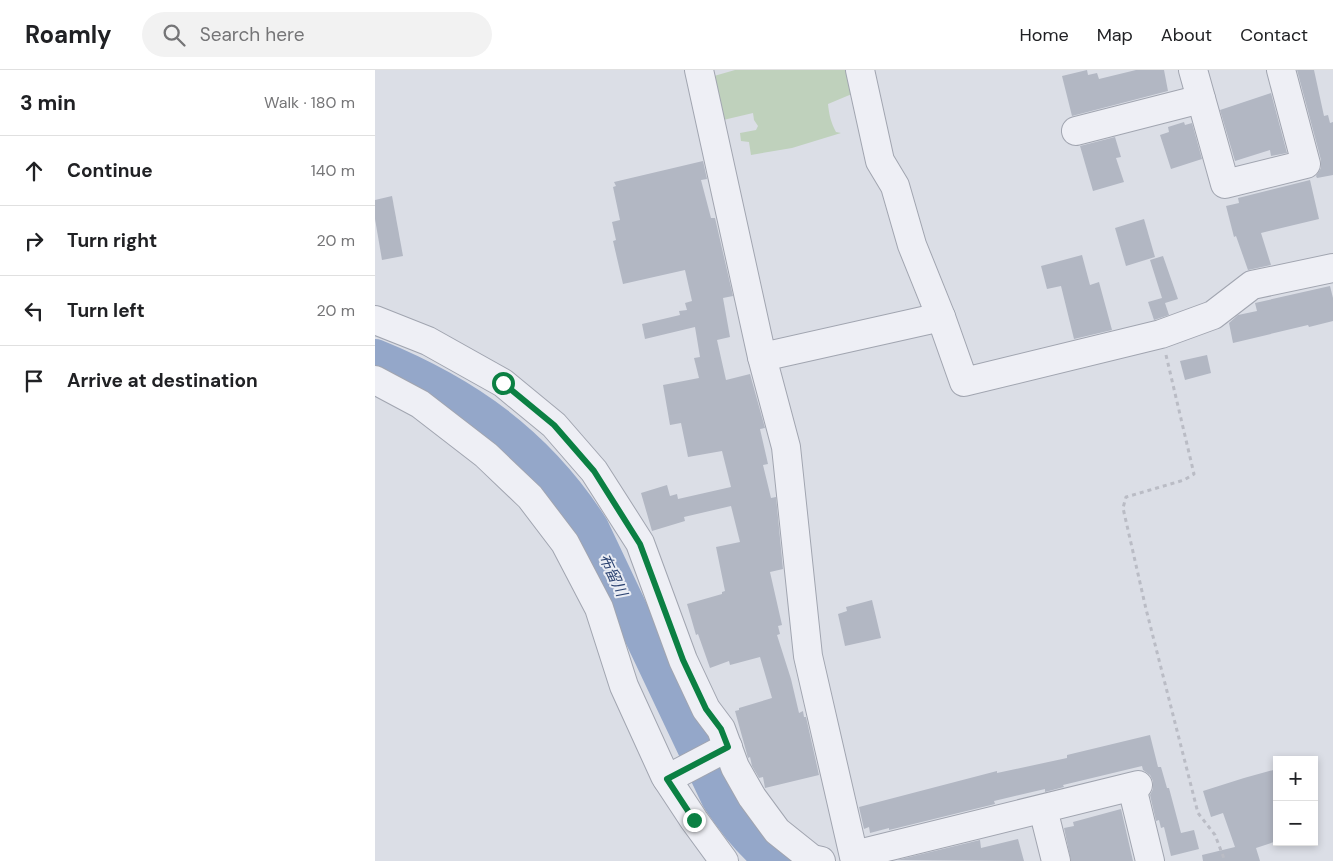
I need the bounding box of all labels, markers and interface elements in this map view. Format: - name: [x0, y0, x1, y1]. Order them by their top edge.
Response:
- search box: [142, 12, 492, 57]
- text: Roamly: [25, 19, 112, 50]
- icon: search: [160, 21, 188, 49]
- text: Search here: [200, 22, 304, 47]
- text: Home: [1019, 23, 1069, 47]
- text: Map: [1097, 23, 1133, 47]
- text: About: [1161, 23, 1212, 47]
- text: Contact: [1240, 23, 1308, 47]
- text: 3 min: [20, 89, 76, 117]
- text: Walk · 180 m: [264, 92, 355, 113]
- icon: ahead: [20, 157, 48, 185]
- text: Continue: [67, 158, 153, 183]
- text: 140 m: [311, 160, 355, 181]
- icon: right: [20, 227, 48, 255]
- text: Turn right: [67, 228, 157, 253]
- text: 20 m: [316, 230, 355, 251]
- icon: left: [20, 297, 48, 325]
- text: Turn left: [67, 298, 145, 323]
- text: 20 m: [316, 300, 355, 321]
- icon: arrive: [20, 367, 48, 395]
- text: Arrive at destination: [67, 368, 258, 393]
- route start: [492, 372, 515, 395]
- water label: 布留川: [594, 550, 632, 601]
- map controls: [1273, 756, 1318, 846]
- button: +: [1273, 756, 1318, 801]
- button: −: [1273, 801, 1318, 846]
- route end: [683, 809, 706, 832]

